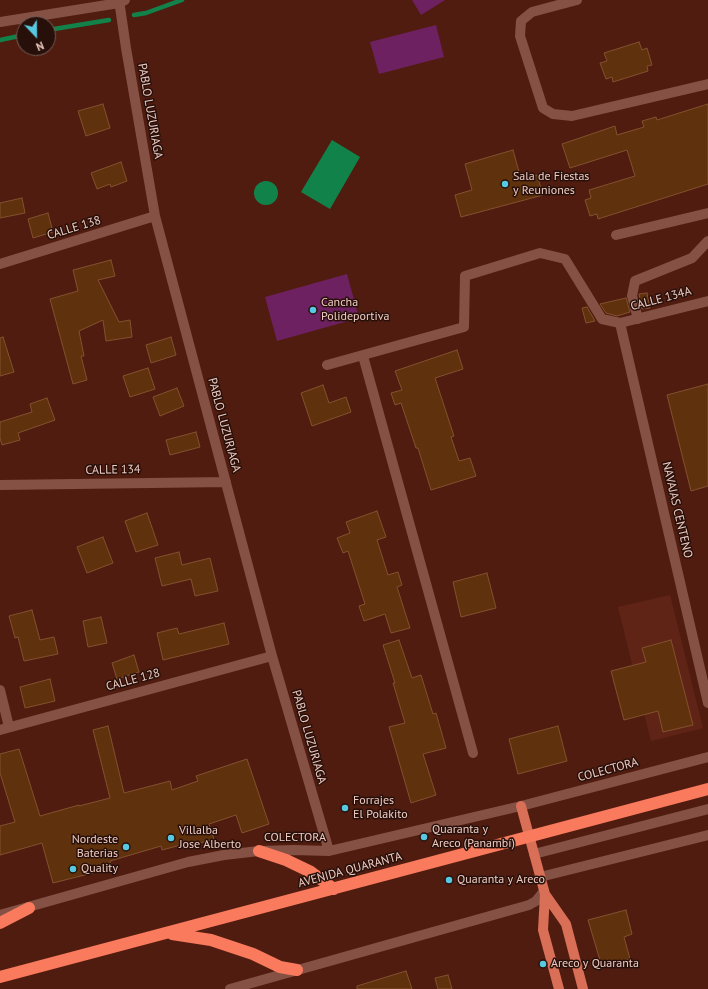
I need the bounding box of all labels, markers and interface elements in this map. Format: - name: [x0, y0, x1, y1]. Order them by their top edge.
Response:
- north arrow: [16, 16, 56, 56]
- text: N: [34, 38, 46, 54]
- street label: PABLO LUZURIAGA: [134, 62, 166, 160]
- place label: Sala de Fiestas y Reuniones: [513, 170, 589, 198]
- marker: Sala de Fiestas y Reuniones: [500, 179, 510, 189]
- street label: CALLE 138: [46, 213, 102, 243]
- street label: CALLE 134A: [629, 284, 693, 314]
- place label: Cancha Polideportiva: [321, 296, 389, 324]
- marker: Cancha Polideportiva: [308, 305, 318, 315]
- street label: PABLO LUZURIAGA: [205, 376, 243, 474]
- street label: NAVAJAS CENTENO: [659, 460, 695, 560]
- street label: CALLE 134: [85, 462, 141, 478]
- street label: CALLE 128: [104, 666, 162, 694]
- street label: PABLO LUZURIAGA: [289, 688, 329, 786]
- street label: COLECTORA: [576, 755, 640, 785]
- place label: Forrajes El Polakito: [353, 794, 408, 822]
- marker: Forrajes El Polakito: [340, 803, 350, 813]
- place label: Quaranta y Areco (Panambí): [432, 823, 515, 851]
- place label: Villalba Jose Alberto: [179, 824, 241, 852]
- street label: COLECTORA: [264, 831, 326, 845]
- marker: Quaranta y Areco (Panambí): [419, 832, 429, 842]
- place label: Nordeste Baterias: [72, 833, 118, 861]
- marker: Villalba Jose Alberto: [166, 833, 176, 843]
- marker: Nordeste Baterias: [121, 842, 131, 852]
- street label: AVENIDA QUARANTA: [296, 849, 404, 891]
- place label: Quality: [81, 862, 118, 876]
- marker: Quality: [68, 864, 78, 874]
- place label: Quaranta y Areco: [457, 873, 545, 887]
- marker: Quaranta y Areco: [444, 875, 454, 885]
- place label: Areco y Quaranta: [551, 957, 639, 971]
- marker: Areco y Quaranta: [538, 959, 548, 969]

